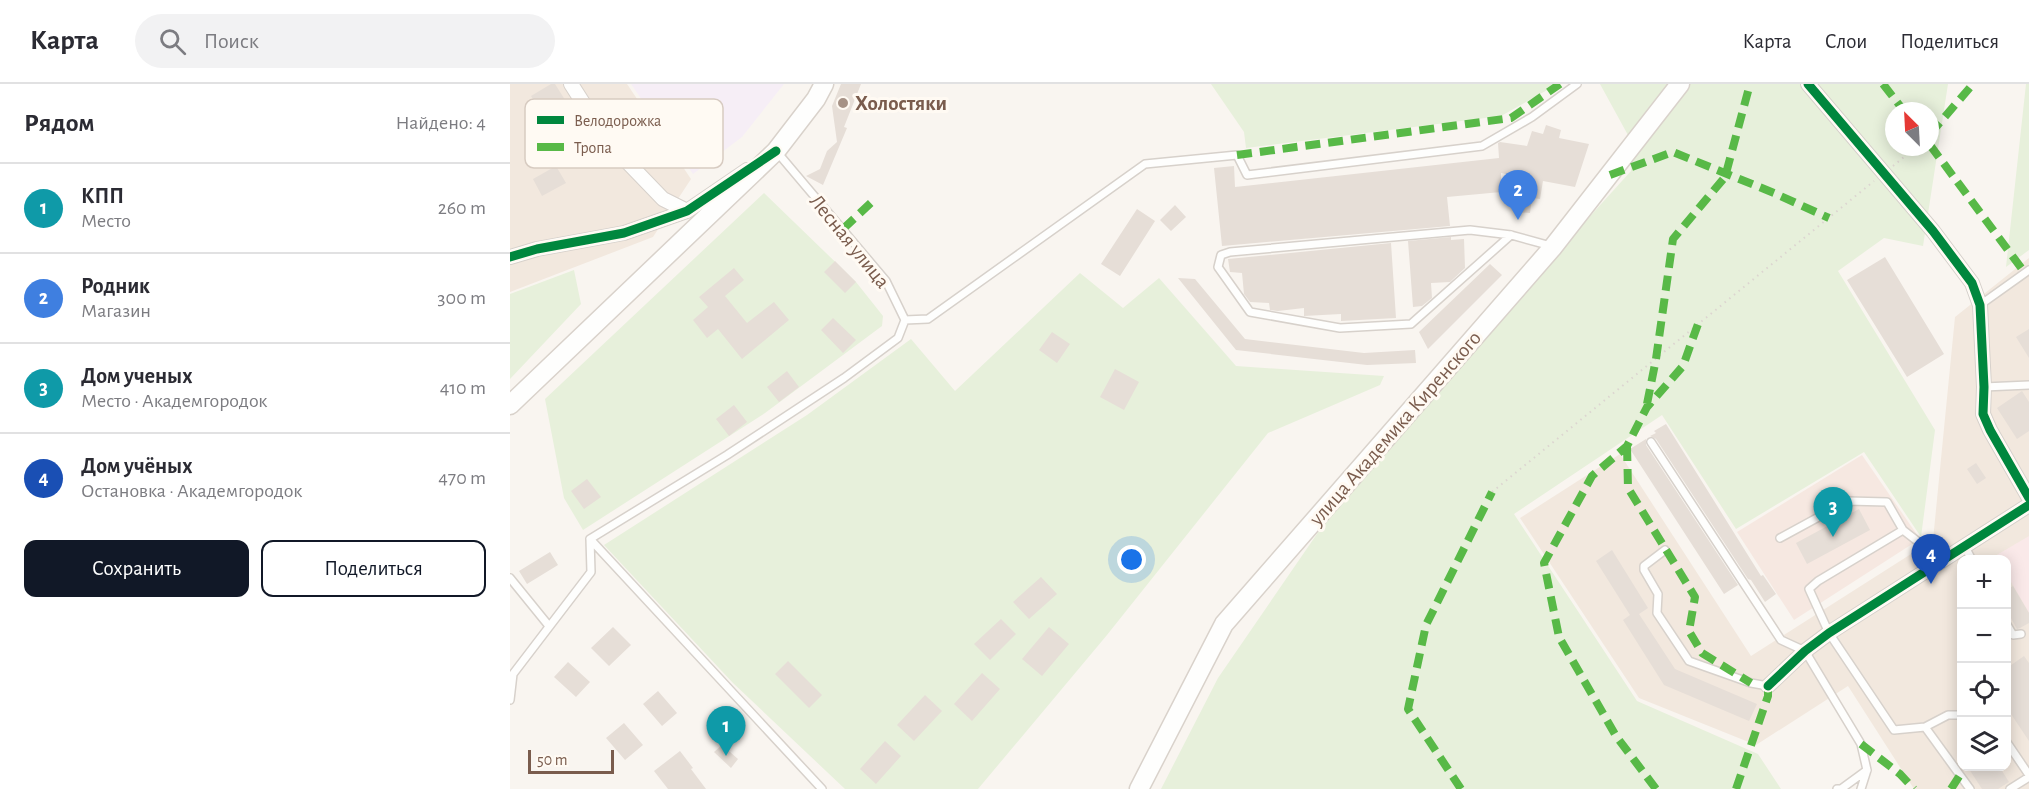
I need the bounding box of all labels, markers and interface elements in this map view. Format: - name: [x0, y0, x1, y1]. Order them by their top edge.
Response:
- search box: [135, 14, 555, 68]
- icon: search: [156, 25, 189, 58]
- text: Карта: [30, 27, 99, 55]
- text: Поиск: [204, 30, 259, 52]
- text: Карта: [1742, 31, 1792, 52]
- text: Слои: [1825, 31, 1867, 52]
- text: Поделиться: [1900, 31, 1999, 52]
- place label: Холостяки: [855, 93, 947, 114]
- marker: Холостяки: [836, 96, 850, 110]
- legend: [525, 99, 723, 168]
- north arrow: [1885, 102, 1939, 156]
- text: Рядом: [24, 110, 95, 136]
- text: Найдено: 4: [396, 113, 486, 133]
- text: Велодорожка: [574, 113, 661, 129]
- text: Тропа: [574, 140, 612, 156]
- pin: 2: [1498, 170, 1538, 220]
- text: КПП: [81, 185, 124, 207]
- street label: Лесная улица: [806, 190, 894, 292]
- text: 1: [40, 198, 47, 218]
- text: 260 m: [438, 198, 486, 218]
- text: Место: [81, 211, 131, 231]
- text: Родник: [81, 275, 150, 297]
- text: 2: [39, 288, 48, 308]
- text: 300 m: [437, 288, 486, 308]
- text: Магазин: [81, 301, 151, 321]
- street label: улица Академика Киренского: [1305, 327, 1485, 530]
- text: Дом ученых: [81, 365, 192, 387]
- text: 3: [39, 378, 48, 398]
- text: 410 m: [440, 378, 486, 398]
- text: Место · Академгородок: [81, 391, 268, 411]
- text: Дом учёных: [81, 455, 192, 477]
- text: 4: [38, 468, 49, 488]
- text: 470 m: [438, 468, 486, 488]
- text: Остановка · Академгородок: [81, 481, 302, 501]
- pin: 3: [1814, 488, 1852, 537]
- pin: 4: [1912, 534, 1950, 584]
- button: Сохранить: [24, 540, 249, 597]
- button: Поделиться: [261, 540, 486, 597]
- your location: [1117, 545, 1146, 574]
- map controls: [1957, 555, 2011, 771]
- button: +: [1957, 555, 2011, 609]
- button: −: [1957, 609, 2011, 663]
- button: locate: [1957, 663, 2011, 717]
- pin: 1: [706, 706, 746, 756]
- button: layers: [1957, 717, 2011, 771]
- scale bar: [528, 747, 614, 774]
- text: 50 m: [537, 752, 568, 768]

